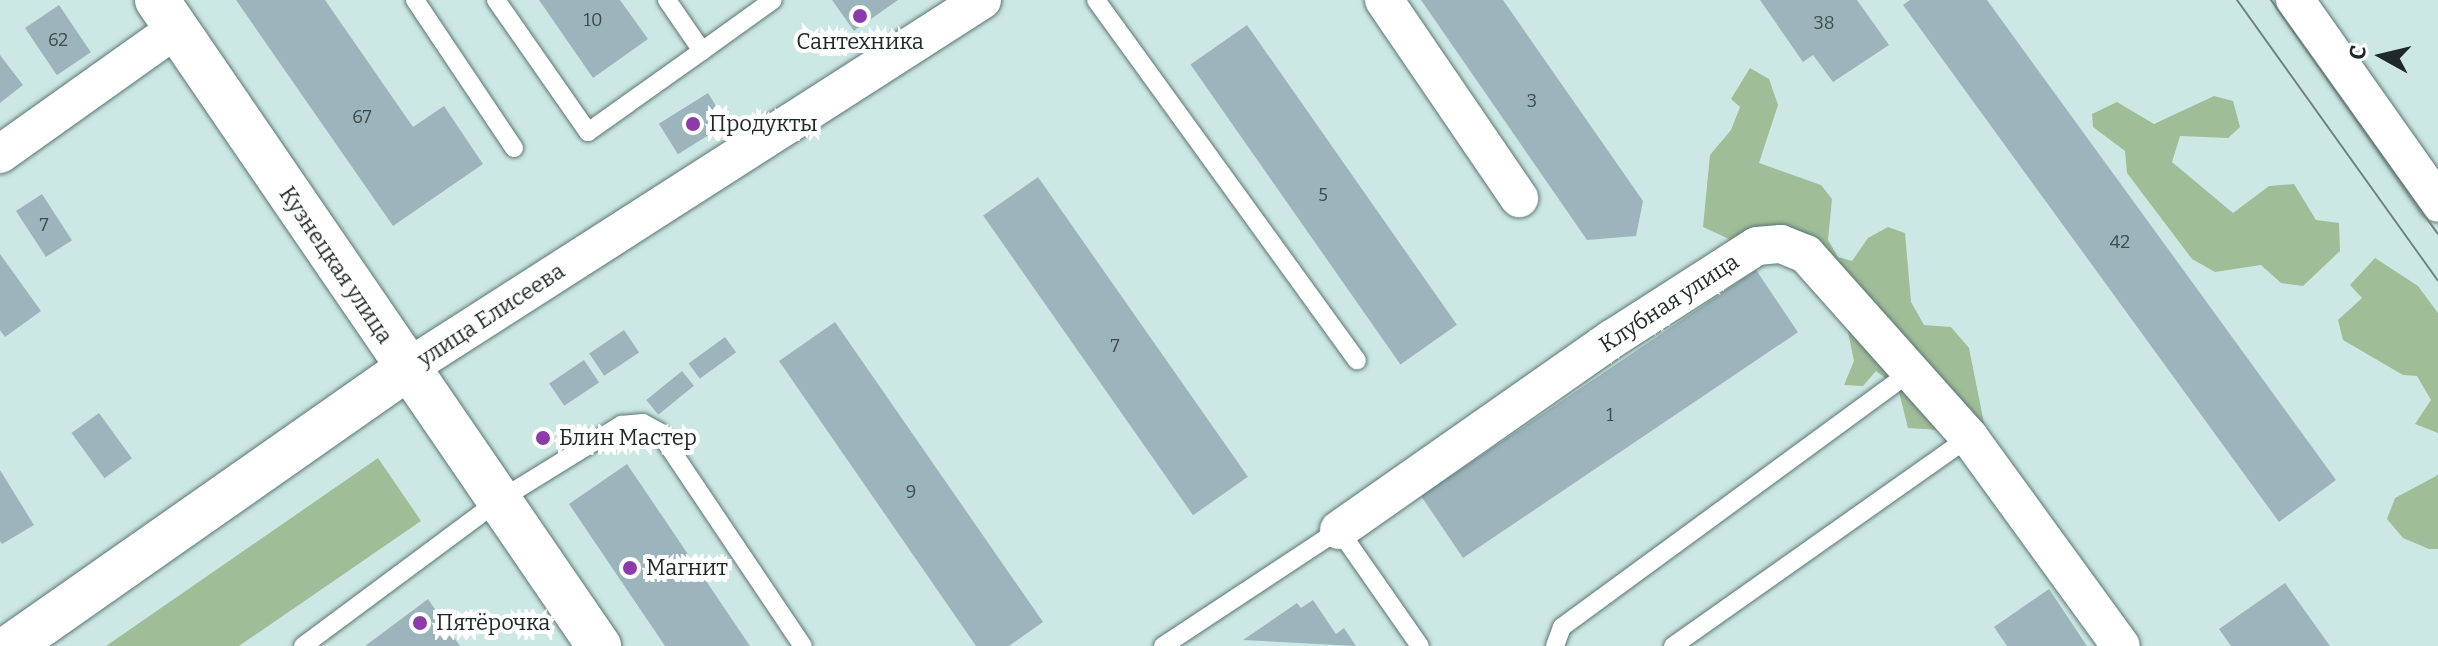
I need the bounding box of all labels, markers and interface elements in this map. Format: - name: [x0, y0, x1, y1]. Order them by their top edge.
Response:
- marker: Сантехника: [851, 7, 869, 25]
- house number: 10: [584, 9, 602, 31]
- house number: 38: [1813, 12, 1835, 34]
- north arrow: [2342, 16, 2422, 96]
- house number: 62: [48, 29, 68, 51]
- place label: Сантехника: [796, 29, 924, 55]
- text: С: [2343, 44, 2372, 61]
- house number: 3: [1527, 90, 1537, 112]
- house number: 67: [352, 106, 372, 128]
- place label: Продукты: [709, 111, 818, 137]
- marker: Продукты: [684, 115, 702, 133]
- street label: Кузнецкая улица: [274, 182, 398, 348]
- house number: 5: [1318, 184, 1328, 206]
- house number: 7: [39, 214, 49, 236]
- house number: 42: [2110, 231, 2130, 253]
- street label: Клубная улица: [1594, 248, 1744, 358]
- street label: улица Елисеева: [413, 258, 569, 372]
- house number: 7: [1110, 335, 1120, 357]
- house number: 1: [1606, 404, 1614, 426]
- place label: Блин Мастер: [559, 425, 697, 451]
- marker: Блин Мастер: [534, 429, 552, 447]
- house number: 9: [906, 481, 916, 503]
- place label: Магнит: [646, 555, 728, 581]
- marker: Магнит: [621, 559, 639, 577]
- place label: Пятёрочка: [436, 610, 550, 636]
- marker: Пятёрочка: [411, 614, 429, 632]

